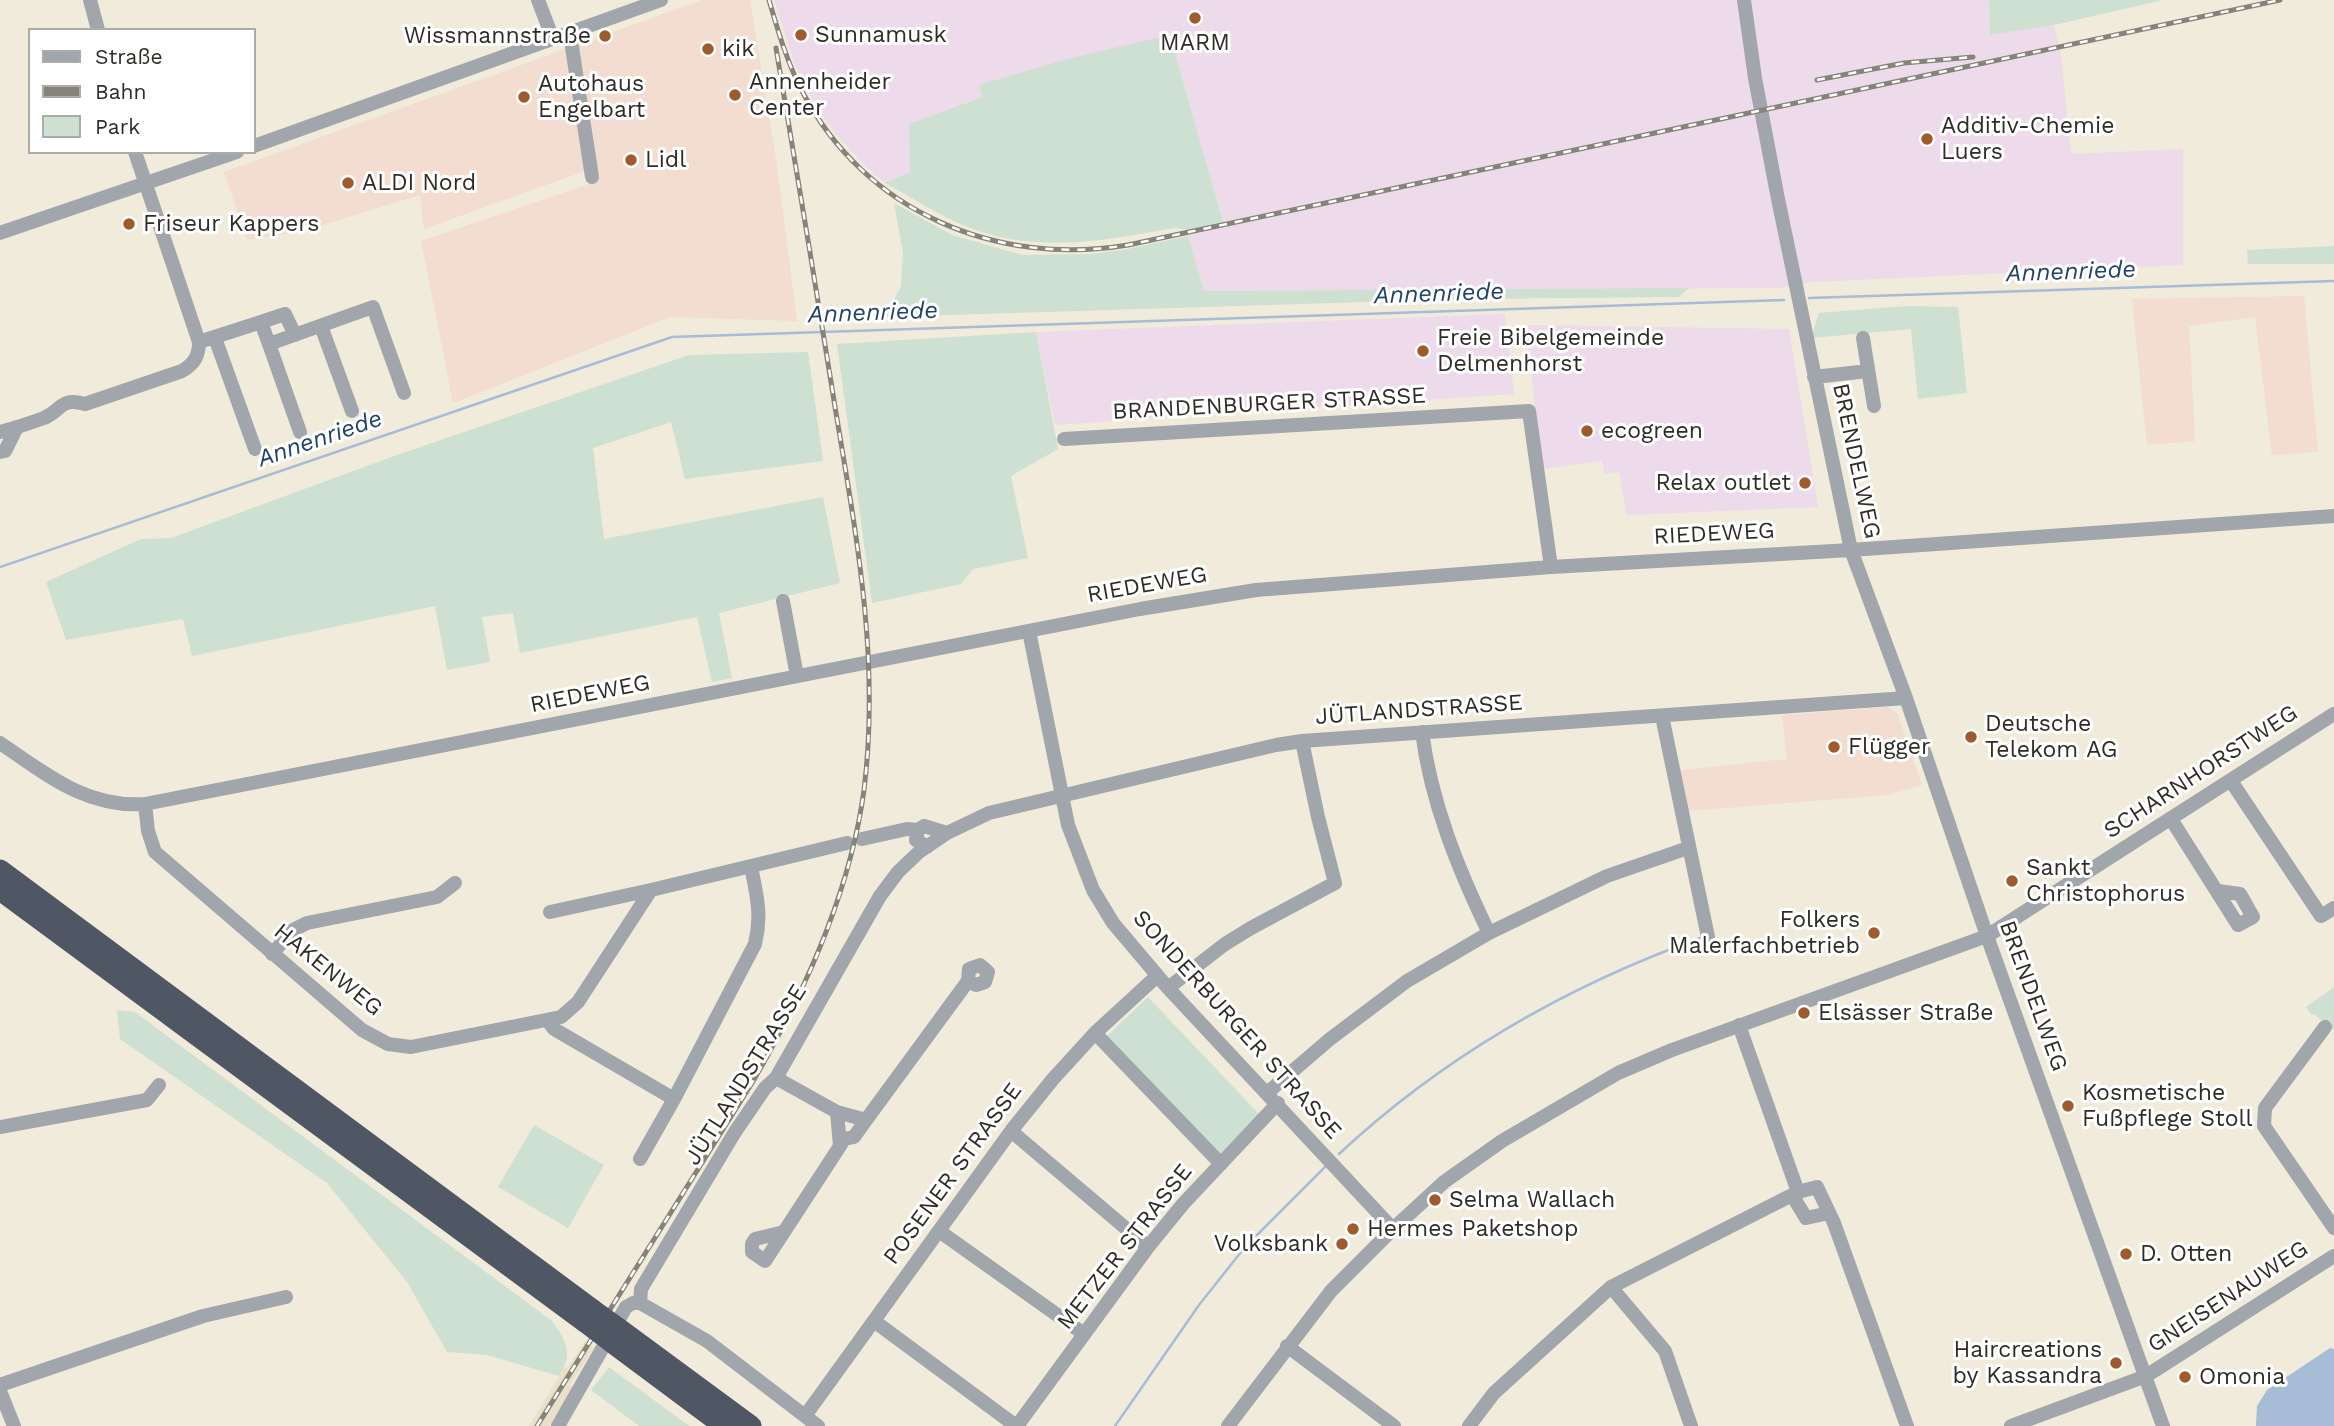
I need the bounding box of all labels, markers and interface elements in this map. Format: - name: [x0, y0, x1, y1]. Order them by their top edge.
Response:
- marker: MARM: [1187, 10, 1203, 26]
- place label: Sunnamusk: [815, 21, 947, 49]
- place label: Wissmannstraße: [404, 22, 591, 50]
- marker: Sunnamusk: [793, 27, 809, 43]
- legend: [28, 28, 256, 154]
- marker: Wissmannstraße: [597, 28, 613, 44]
- place label: MARM: [1160, 29, 1230, 57]
- place label: kik: [722, 35, 754, 63]
- marker: kik: [700, 41, 716, 57]
- text: Straße: [95, 44, 163, 69]
- place label: Annenheider Center: [749, 68, 891, 122]
- place label: Autohaus Engelbart: [538, 70, 645, 124]
- text: Bahn: [95, 79, 147, 104]
- marker: Annenheider Center: [727, 87, 743, 103]
- marker: Autohaus Engelbart: [516, 89, 532, 105]
- place label: Additiv-Chemie Luers: [1941, 112, 2114, 166]
- text: Park: [95, 114, 140, 139]
- marker: Additiv-Chemie Luers: [1919, 131, 1935, 147]
- place label: Lidl: [645, 146, 686, 174]
- marker: Lidl: [623, 152, 639, 168]
- place label: ALDI Nord: [362, 169, 476, 197]
- marker: ALDI Nord: [340, 175, 356, 191]
- place label: Friseur Kappers: [143, 210, 319, 238]
- marker: Friseur Kappers: [121, 216, 137, 232]
- water label: Annenriede: [2006, 255, 2136, 289]
- water label: Annenriede: [1374, 277, 1504, 311]
- water label: Annenriede: [808, 296, 938, 330]
- place label: Freie Bibelgemeinde Delmenhorst: [1437, 324, 1664, 378]
- marker: Freie Bibelgemeinde Delmenhorst: [1415, 343, 1431, 359]
- street label: BRENDELWEG: [1826, 381, 1886, 541]
- street label: BRANDENBURGER STRASSE: [1112, 382, 1426, 426]
- water label: Annenriede: [254, 404, 386, 474]
- place label: ecogreen: [1601, 417, 1703, 445]
- marker: ecogreen: [1579, 423, 1595, 439]
- place label: Relax outlet: [1655, 469, 1791, 497]
- marker: Relax outlet: [1797, 475, 1813, 491]
- street label: RIEDEWEG: [1653, 517, 1775, 551]
- street label: RIEDEWEG: [1085, 561, 1209, 609]
- street label: RIEDEWEG: [528, 669, 652, 719]
- street label: JÜTLANDSTRASSE: [1314, 689, 1524, 731]
- street label: SCHARNHORSTWEG: [2099, 699, 2303, 845]
- place label: Deutsche Telekom AG: [1985, 710, 2117, 764]
- marker: Deutsche Telekom AG: [1963, 729, 1979, 745]
- place label: Flügger: [1848, 733, 1930, 761]
- marker: Flügger: [1826, 739, 1842, 755]
- place label: Sankt Christophorus: [2026, 854, 2185, 908]
- marker: Sankt Christophorus: [2004, 873, 2020, 889]
- street label: SONDERBURGER STRASSE: [1127, 905, 1347, 1145]
- place label: Folkers Malerfachbetrieb: [1669, 906, 1860, 960]
- street label: BRENDELWEG: [1993, 917, 2073, 1075]
- street label: HAKENWEG: [268, 918, 388, 1022]
- marker: Folkers Malerfachbetrieb: [1866, 925, 1882, 941]
- street label: JÜTLANDSTRASSE: [679, 979, 813, 1171]
- place label: Elsässer Straße: [1818, 999, 1994, 1027]
- marker: Elsässer Straße: [1796, 1005, 1812, 1021]
- street label: POSENER STRASSE: [878, 1078, 1028, 1270]
- place label: Kosmetische Fußpflege Stoll: [2082, 1079, 2253, 1133]
- marker: Kosmetische Fußpflege Stoll: [2060, 1098, 2076, 1114]
- street label: METZER STRASSE: [1052, 1159, 1198, 1335]
- place label: Selma Wallach: [1449, 1186, 1615, 1214]
- marker: Selma Wallach: [1427, 1192, 1443, 1208]
- place label: Hermes Paketshop: [1367, 1215, 1578, 1243]
- marker: Hermes Paketshop: [1345, 1221, 1361, 1237]
- place label: Volksbank: [1214, 1230, 1328, 1258]
- street label: GNEISENAUWEG: [2143, 1235, 2313, 1359]
- marker: Volksbank: [1334, 1236, 1350, 1252]
- place label: D. Otten: [2140, 1240, 2232, 1268]
- marker: D. Otten: [2118, 1246, 2134, 1262]
- place label: Haircreations by Kassandra: [1952, 1336, 2102, 1390]
- marker: Haircreations by Kassandra: [2108, 1355, 2124, 1371]
- place label: Omonia: [2199, 1363, 2285, 1391]
- marker: Omonia: [2177, 1369, 2193, 1385]

